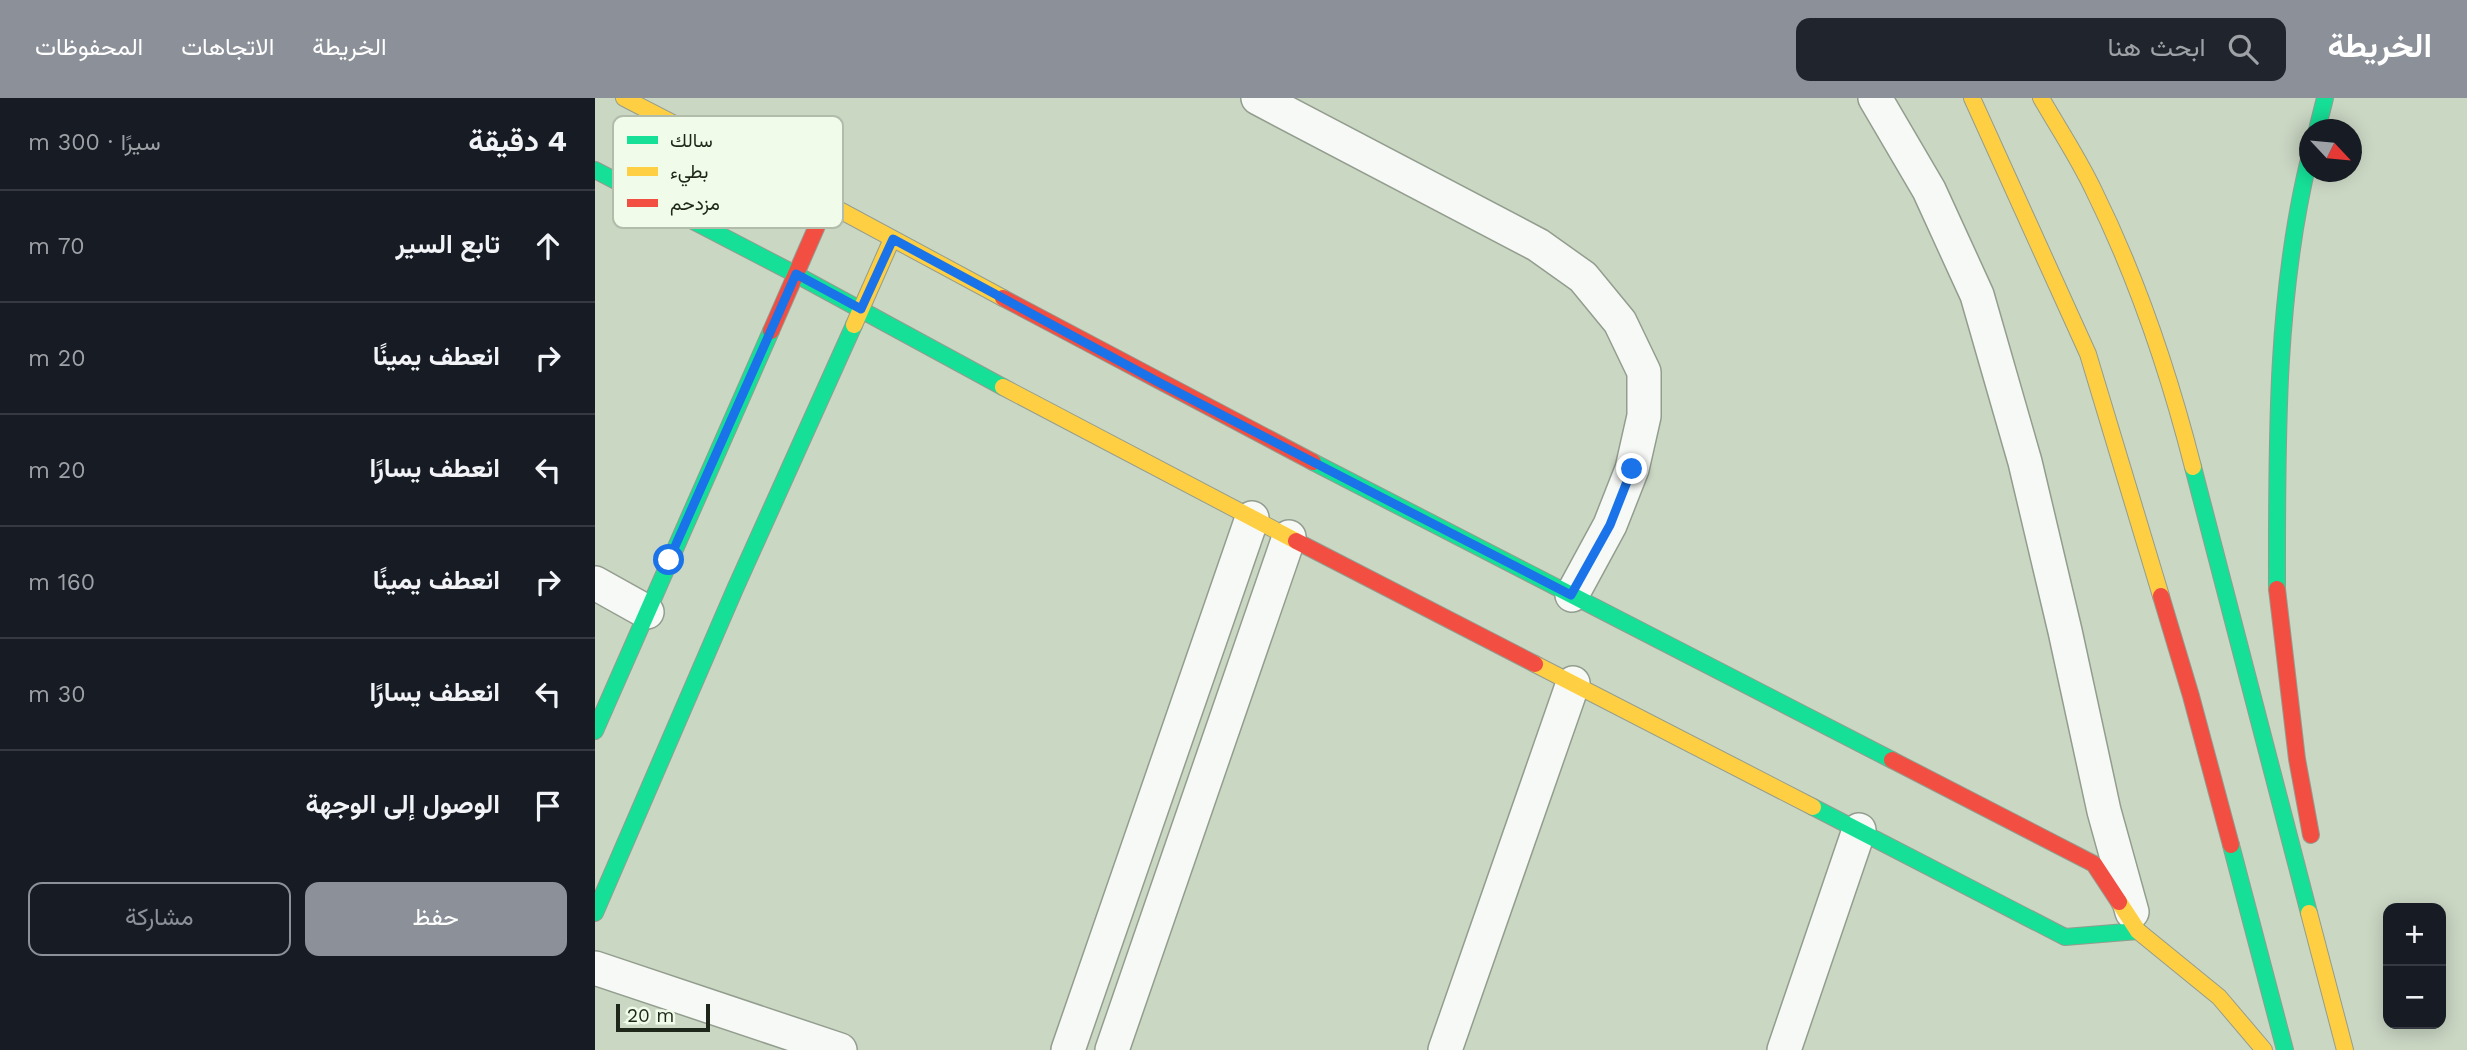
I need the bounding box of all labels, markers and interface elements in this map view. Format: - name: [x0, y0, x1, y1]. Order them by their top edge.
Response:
- search box: [1796, 18, 2286, 81]
- text: الخريطة: [2328, 26, 2432, 65]
- icon: search: [2224, 30, 2262, 68]
- text: ابحث هنا: [2107, 32, 2206, 62]
- text: المحفوظات: [35, 33, 143, 61]
- text: الاتجاهات: [181, 33, 274, 61]
- text: الخريطة: [312, 33, 387, 61]
- legend: [613, 116, 843, 228]
- north arrow: [2299, 119, 2362, 182]
- text: 4 دقيقة: [468, 123, 567, 158]
- text: سيرًا · 300 m: [28, 129, 161, 156]
- text: سالك: [670, 129, 713, 152]
- text: بطيء: [670, 160, 708, 187]
- text: مزدحم: [670, 192, 720, 216]
- icon: ahead: [529, 227, 567, 265]
- text: تابع السير: [396, 229, 500, 259]
- text: 70 m: [28, 233, 85, 260]
- icon: right: [529, 339, 567, 377]
- text: انعطف يمينًا: [373, 341, 500, 371]
- text: 20 m: [28, 345, 85, 372]
- icon: left: [529, 451, 567, 489]
- text: انعطف يسارًا: [370, 453, 500, 483]
- route end: [1616, 453, 1647, 484]
- text: 20 m: [28, 457, 85, 484]
- route start: [653, 544, 684, 575]
- icon: right: [529, 563, 567, 601]
- text: انعطف يمينًا: [373, 565, 500, 595]
- text: 160 m: [28, 569, 95, 596]
- icon: left: [529, 675, 567, 713]
- text: انعطف يسارًا: [370, 677, 500, 707]
- text: 30 m: [28, 681, 85, 708]
- icon: arrive: [529, 787, 567, 825]
- text: الوصول إلى الوجهة: [305, 789, 500, 819]
- button: مشاركة: [28, 882, 291, 956]
- button: حفظ: [305, 882, 567, 956]
- map controls: [2383, 903, 2446, 1029]
- button: +: [2383, 903, 2446, 966]
- button: −: [2383, 966, 2446, 1029]
- scale bar: [616, 1001, 711, 1033]
- text: 20 m: [627, 1004, 674, 1027]

